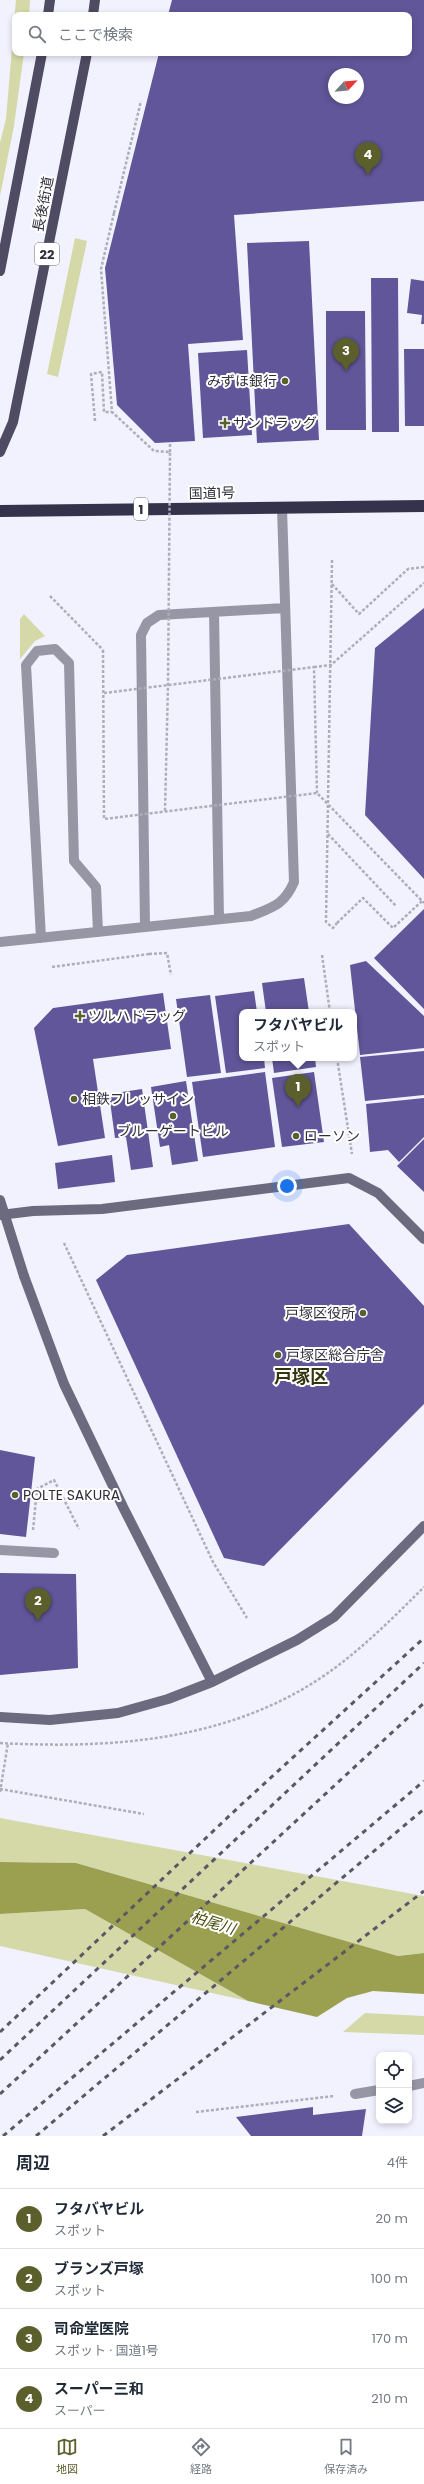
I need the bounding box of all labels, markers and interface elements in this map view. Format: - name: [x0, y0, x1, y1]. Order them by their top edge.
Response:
- search box: [12, 12, 412, 56]
- icon: search: [26, 23, 48, 45]
- text: ここで検索: [58, 24, 133, 45]
- north arrow: [328, 68, 364, 104]
- pin: 4: [355, 142, 381, 175]
- street label: 長後街道: [28, 175, 58, 233]
- road number: 22: [35, 243, 59, 265]
- pin: 3: [333, 338, 359, 371]
- place label: みずほ銀行: [207, 371, 277, 391]
- marker: みずほ銀行: [280, 376, 290, 386]
- place label: サンドラッグ: [233, 413, 317, 433]
- marker: サンドラッグ: [220, 418, 230, 428]
- street label: 国道1号: [189, 483, 235, 503]
- road number: 1: [134, 498, 148, 520]
- place label: ツルハドラッグ: [88, 1006, 186, 1026]
- popup: [239, 1009, 357, 1061]
- marker: ツルハドラッグ: [75, 1011, 85, 1021]
- text: フタバヤビル: [253, 1014, 343, 1035]
- text: スポット: [253, 1037, 305, 1056]
- pin: 1: [285, 1074, 311, 1107]
- place label: 相鉄フレッサイン: [82, 1089, 194, 1109]
- marker: 相鉄フレッサイン: [69, 1094, 79, 1104]
- marker: ブルーゲートビル: [168, 1111, 178, 1121]
- place label: ブルーゲートビル: [117, 1121, 229, 1141]
- place label: ローソン: [304, 1126, 360, 1146]
- marker: ローソン: [291, 1131, 301, 1141]
- your location: [277, 1176, 297, 1196]
- place label: 戸塚区役所: [285, 1303, 355, 1323]
- marker: 戸塚区役所: [358, 1308, 368, 1318]
- place label: 戸塚区総合庁舎: [286, 1345, 384, 1365]
- marker: 戸塚区総合庁舎: [273, 1350, 283, 1360]
- district label: 戸塚区: [274, 1364, 328, 1389]
- place label: POLTE SAKURA: [23, 1485, 120, 1505]
- marker: POLTE SAKURA: [10, 1490, 20, 1500]
- pin: 2: [25, 1588, 51, 1621]
- water label: 柏尾川: [189, 1906, 240, 1940]
- map controls: [376, 2052, 412, 2124]
- button: locate: [376, 2052, 412, 2088]
- button: layers: [376, 2088, 412, 2124]
- text: 周辺: [16, 2151, 50, 2175]
- text: 4件: [387, 2153, 408, 2172]
- text: フタバヤビル: [54, 2198, 144, 2219]
- text: 1: [27, 2209, 31, 2228]
- text: 20 m: [375, 2209, 408, 2228]
- text: スポット: [54, 2221, 106, 2240]
- text: ブランズ戸塚: [54, 2258, 144, 2279]
- text: 2: [25, 2269, 33, 2288]
- text: 100 m: [371, 2269, 408, 2288]
- text: スポット: [54, 2281, 106, 2300]
- text: 司命堂医院: [54, 2318, 129, 2339]
- text: 3: [25, 2329, 33, 2348]
- text: 170 m: [372, 2329, 408, 2348]
- text: スポット · 国道1号: [54, 2341, 159, 2360]
- text: スーパー三和: [54, 2378, 144, 2399]
- text: 4: [25, 2389, 33, 2408]
- text: 210 m: [371, 2389, 408, 2408]
- text: スーパー: [54, 2401, 106, 2420]
- tab: 地図: [56, 2436, 78, 2478]
- tab: 経路: [190, 2436, 212, 2478]
- tab: 保存済み: [324, 2436, 368, 2478]

